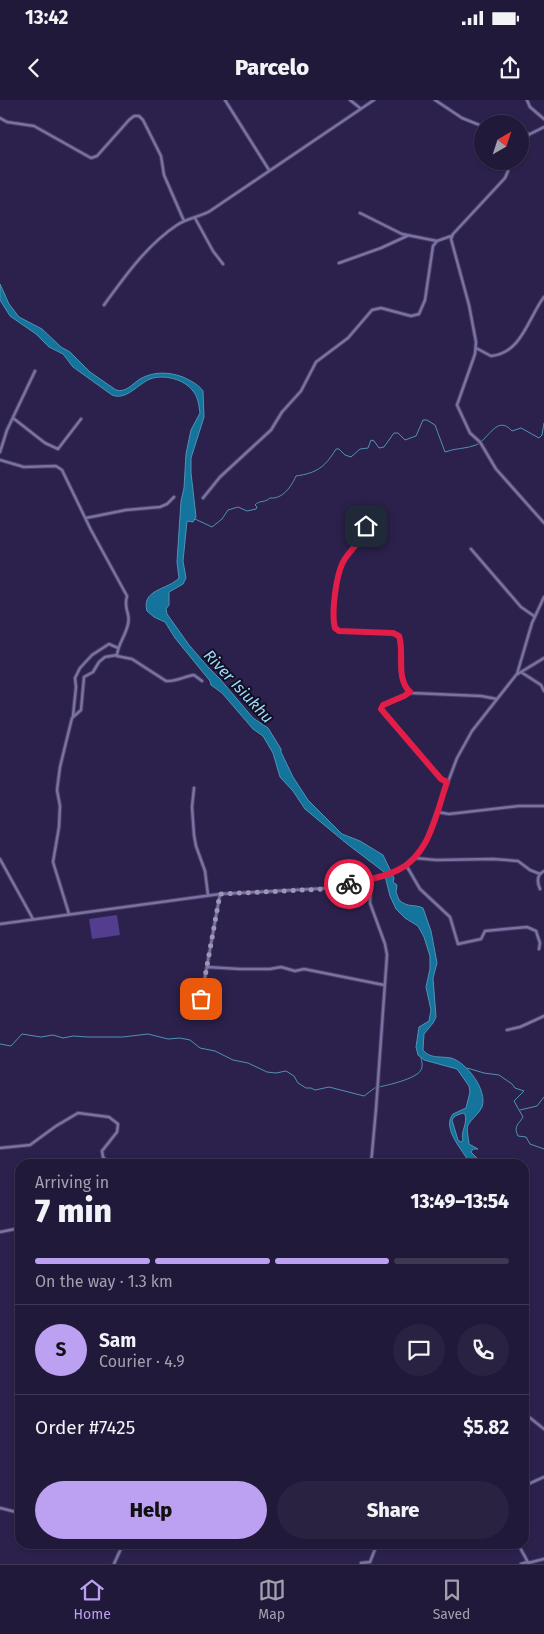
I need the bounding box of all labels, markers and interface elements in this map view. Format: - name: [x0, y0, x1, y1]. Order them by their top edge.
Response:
- text: 13:42: [25, 6, 68, 29]
- icon: back: [20, 54, 48, 82]
- text: Parcelo: [235, 54, 309, 81]
- icon: share: [496, 54, 524, 82]
- north arrow: [474, 115, 529, 170]
- map controls: [474, 115, 529, 170]
- pin: [345, 505, 387, 547]
- icon: home: [352, 512, 380, 540]
- water label: River Isiukhu: [200, 646, 277, 727]
- courier: [324, 859, 374, 909]
- icon: bike: [335, 870, 363, 898]
- pin: [180, 978, 222, 1020]
- icon: bag: [187, 985, 215, 1013]
- text: Arriving in: [35, 1173, 109, 1192]
- text: 13:49–13:54: [411, 1190, 509, 1213]
- text: 7 min: [35, 1192, 112, 1230]
- text: On the way · 1.3 km: [35, 1272, 173, 1291]
- button: chat: [393, 1324, 445, 1376]
- button: phone: [457, 1324, 509, 1376]
- text: Sam: [99, 1329, 136, 1352]
- text: S: [56, 1338, 66, 1361]
- text: Courier · 4.9: [99, 1352, 185, 1371]
- text: Order #7425: [35, 1416, 135, 1439]
- text: $5.82: [463, 1416, 509, 1439]
- button: Help: [35, 1481, 267, 1539]
- button: Share: [277, 1481, 509, 1539]
- tab: Home: [73, 1576, 111, 1623]
- tab: Map: [258, 1576, 286, 1623]
- tab: Saved: [433, 1576, 471, 1623]

